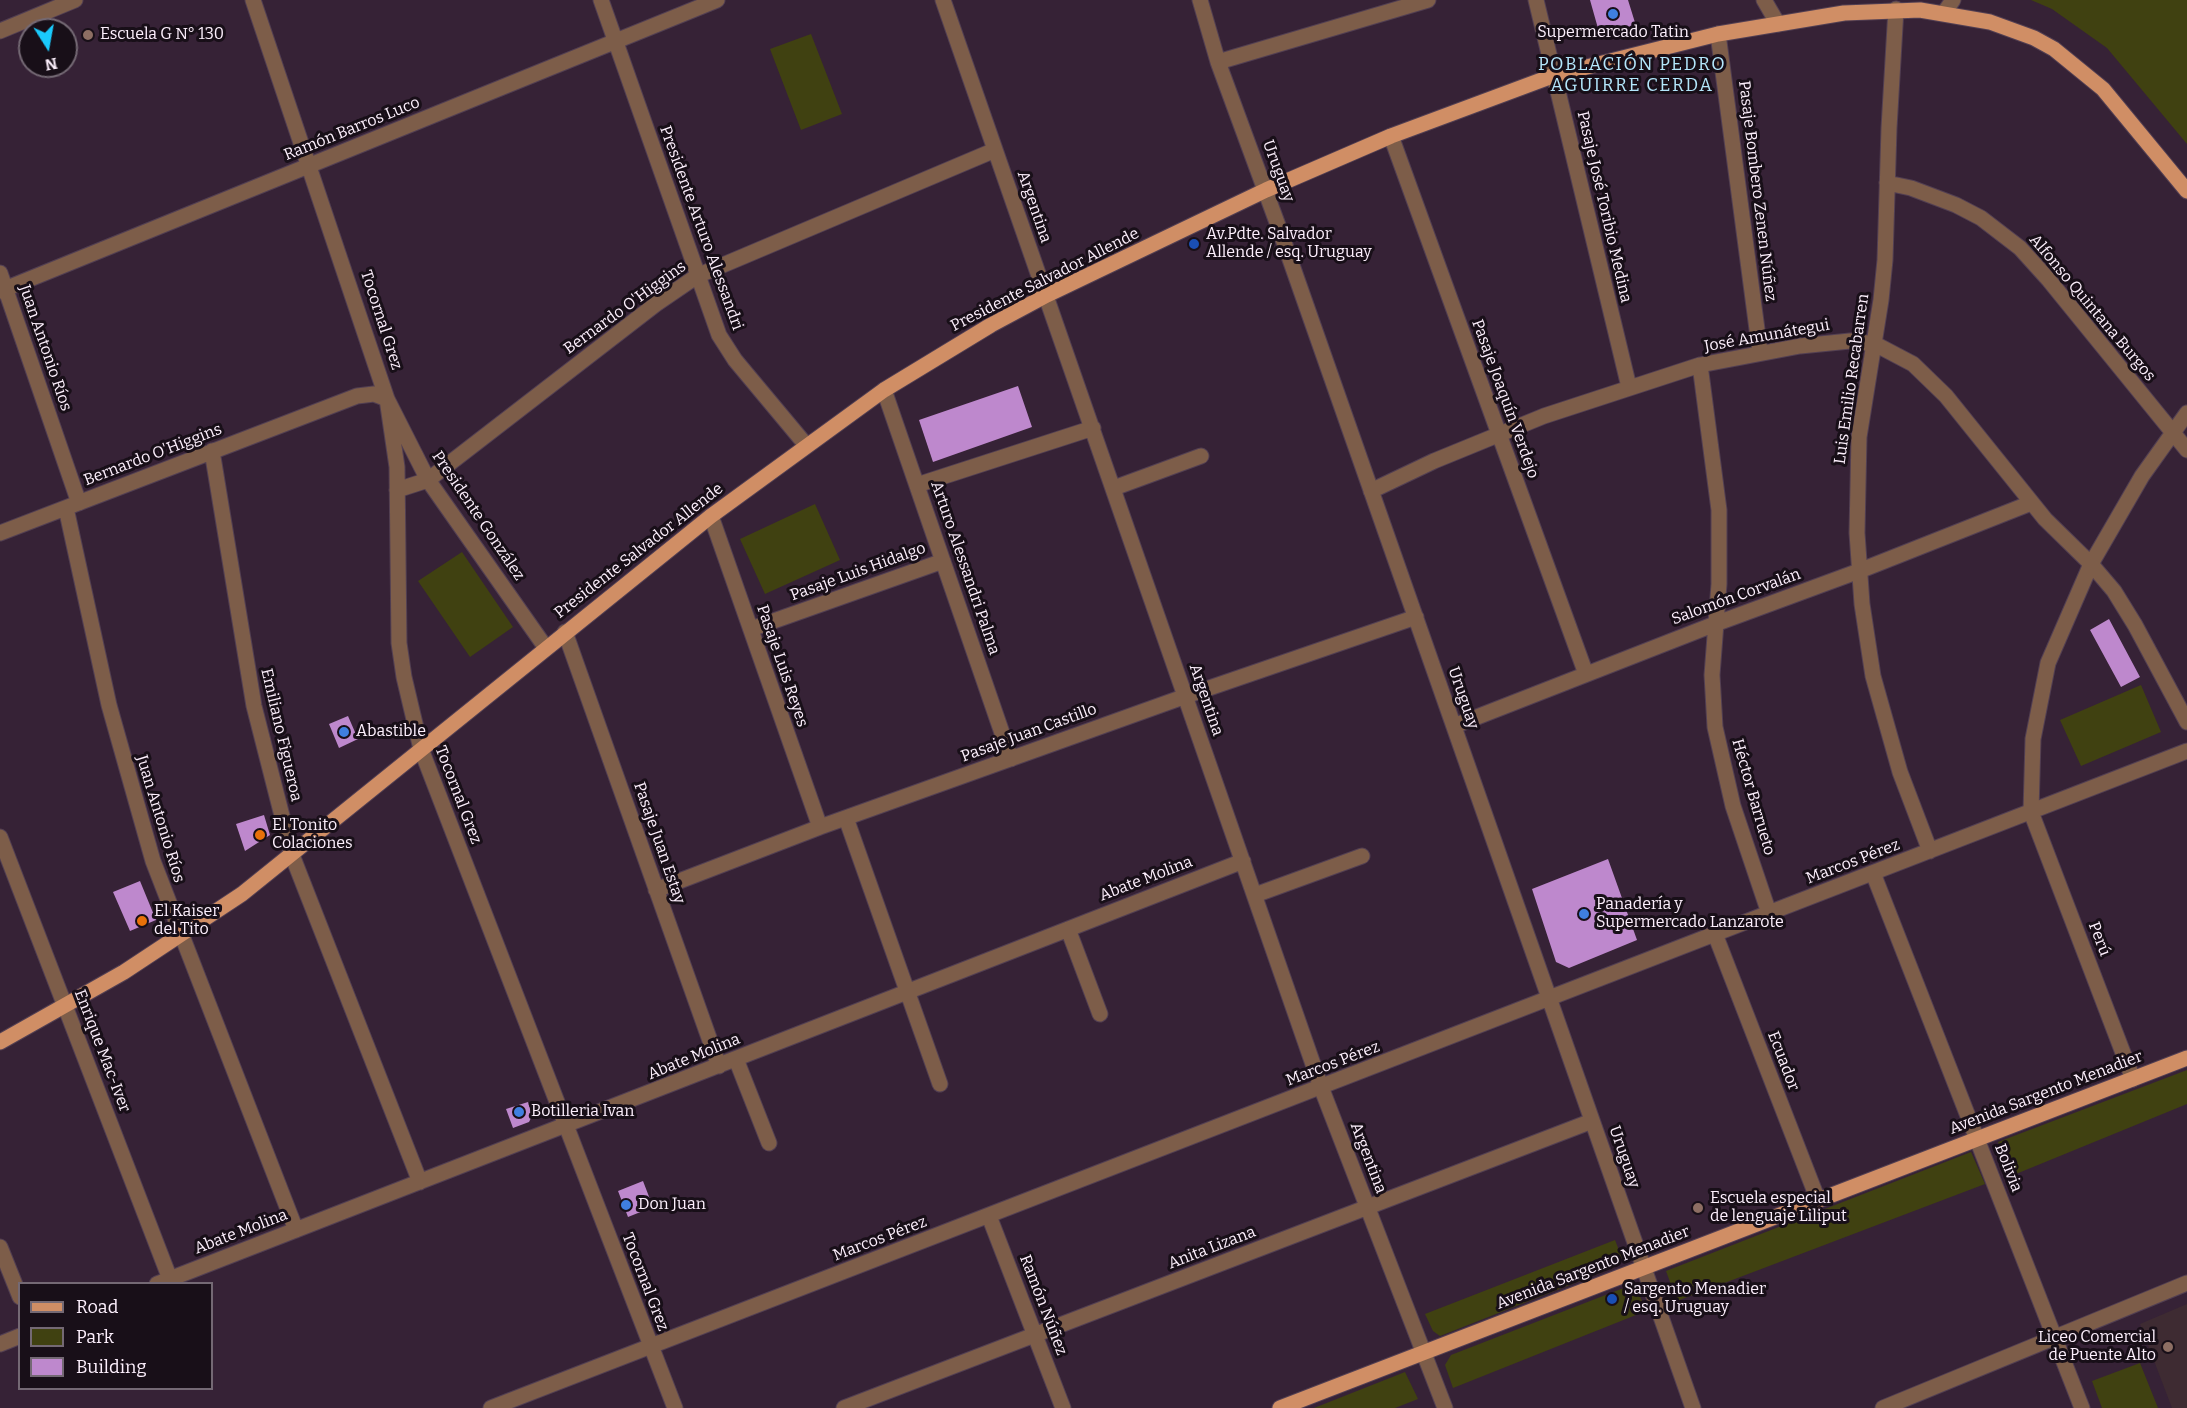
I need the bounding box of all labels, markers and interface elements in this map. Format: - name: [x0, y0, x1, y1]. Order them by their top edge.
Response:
- marker: Supermercado Tatin: [1606, 7, 1620, 21]
- north arrow: [18, 18, 78, 78]
- place label: Supermercado Tatin: [1537, 23, 1689, 43]
- place label: Escuela G N° 130: [100, 25, 224, 45]
- marker: Escuela G N° 130: [81, 28, 95, 42]
- text: N: [43, 54, 59, 75]
- district label: POBLACIÓN PEDRO AGUIRRE CERDA: [1538, 54, 1726, 97]
- street label: Pasaje Bombero Zenen Núñez: [1734, 80, 1780, 302]
- street label: Ramón Barros Luco: [281, 93, 423, 165]
- street label: Pasaje José Toribio Medina: [1573, 109, 1635, 305]
- street label: Presidente Arturo Alessandri: [655, 123, 747, 333]
- street label: Uruguay: [1258, 137, 1298, 205]
- street label: Argentina: [1013, 168, 1055, 246]
- street label: Presidente Salvador Allende: [948, 224, 1142, 336]
- place label: Av.Pdte. Salvador Allende / esq. Uruguay: [1206, 225, 1372, 263]
- street label: Alfonso Quintana Burgos: [2025, 231, 2159, 385]
- marker: Av.Pdte. Salvador Allende / esq. Uruguay: [1187, 237, 1201, 251]
- street label: Bernardo O'Higgins: [560, 257, 690, 359]
- street label: Tocornal Grez: [356, 268, 406, 372]
- street label: Juan Antonio Ríos: [14, 282, 76, 414]
- street label: Luis Emilio Recabarren: [1831, 293, 1873, 465]
- street label: José Amunátegui: [1703, 316, 1831, 356]
- street label: Pasaje Joaquín Verdejo: [1467, 317, 1543, 481]
- street label: Bernardo O'Higgins: [81, 420, 225, 490]
- street label: Presidente González: [428, 448, 528, 584]
- street label: Presidente Salvador Allende: [551, 479, 727, 623]
- street label: Arturo Alessandri Palma: [926, 479, 1004, 657]
- street label: Pasaje Luis Hidalgo: [788, 539, 928, 605]
- street label: Salomón Corvalán: [1669, 565, 1803, 629]
- street label: Pasaje Luis Reyes: [752, 602, 812, 730]
- street label: Argentina: [1185, 661, 1227, 739]
- street label: Uruguay: [1443, 664, 1483, 732]
- street label: Emiliano Figueroa: [256, 667, 306, 803]
- street label: Pasaje Juan Castillo: [959, 700, 1099, 766]
- place label: Abastible: [356, 722, 426, 742]
- marker: Abastible: [337, 725, 351, 739]
- street label: Héctor Barrueto: [1727, 737, 1779, 857]
- street label: Tocornal Grez: [431, 743, 485, 847]
- street label: Juan Antonio Ríos: [131, 753, 189, 885]
- street label: Pasaje Juan Estay: [629, 780, 689, 906]
- place label: El Tonito Colaciones: [272, 816, 353, 854]
- marker: El Tonito Colaciones: [253, 828, 267, 842]
- street label: Marcos Pérez: [1804, 835, 1902, 889]
- street label: Abate Molina: [1097, 852, 1195, 906]
- place label: Panadería y Supermercado Lanzarote: [1596, 895, 1784, 933]
- place label: El Kaiser del Tito: [154, 902, 219, 940]
- marker: Panadería y Supermercado Lanzarote: [1577, 907, 1591, 921]
- marker: El Kaiser del Tito: [135, 914, 149, 928]
- street label: Perú: [2084, 919, 2114, 959]
- street label: Enrique Mac-Iver: [70, 987, 134, 1115]
- street label: Ecuador: [1763, 1029, 1803, 1093]
- street label: Abate Molina: [645, 1030, 743, 1084]
- street label: Marcos Pérez: [1284, 1037, 1382, 1091]
- street label: Avenida Sargento Menadier: [1947, 1047, 2145, 1139]
- place label: Botilleria Ivan: [531, 1102, 634, 1122]
- marker: Botilleria Ivan: [512, 1105, 526, 1119]
- street label: Argentina: [1346, 1120, 1390, 1196]
- street label: Uruguay: [1604, 1123, 1644, 1191]
- street label: Bolivia: [1990, 1141, 2026, 1195]
- place label: Escuela especial de lenguaje Liliput: [1710, 1189, 1847, 1227]
- place label: Don Juan: [638, 1195, 706, 1215]
- marker: Don Juan: [619, 1198, 633, 1212]
- marker: Escuela especial de lenguaje Liliput: [1691, 1201, 1705, 1215]
- street label: Abate Molina: [192, 1205, 290, 1259]
- street label: Marcos Pérez: [831, 1212, 929, 1266]
- street label: Avenida Sargento Menadier: [1494, 1222, 1692, 1314]
- street label: Anita Lizana: [1166, 1223, 1258, 1273]
- street label: Tocornal Grez: [618, 1230, 672, 1334]
- street label: Ramón Núñez: [1015, 1252, 1071, 1358]
- place label: Sargento Menadier / esq. Uruguay: [1624, 1280, 1766, 1318]
- legend: [18, 1282, 213, 1390]
- marker: Sargento Menadier / esq. Uruguay: [1605, 1292, 1619, 1306]
- text: Road: [76, 1296, 118, 1318]
- text: Park: [76, 1326, 114, 1348]
- place label: Liceo Comercial de Puente Alto: [2038, 1328, 2156, 1366]
- marker: Liceo Comercial de Puente Alto: [2161, 1340, 2175, 1354]
- text: Building: [76, 1356, 147, 1378]

